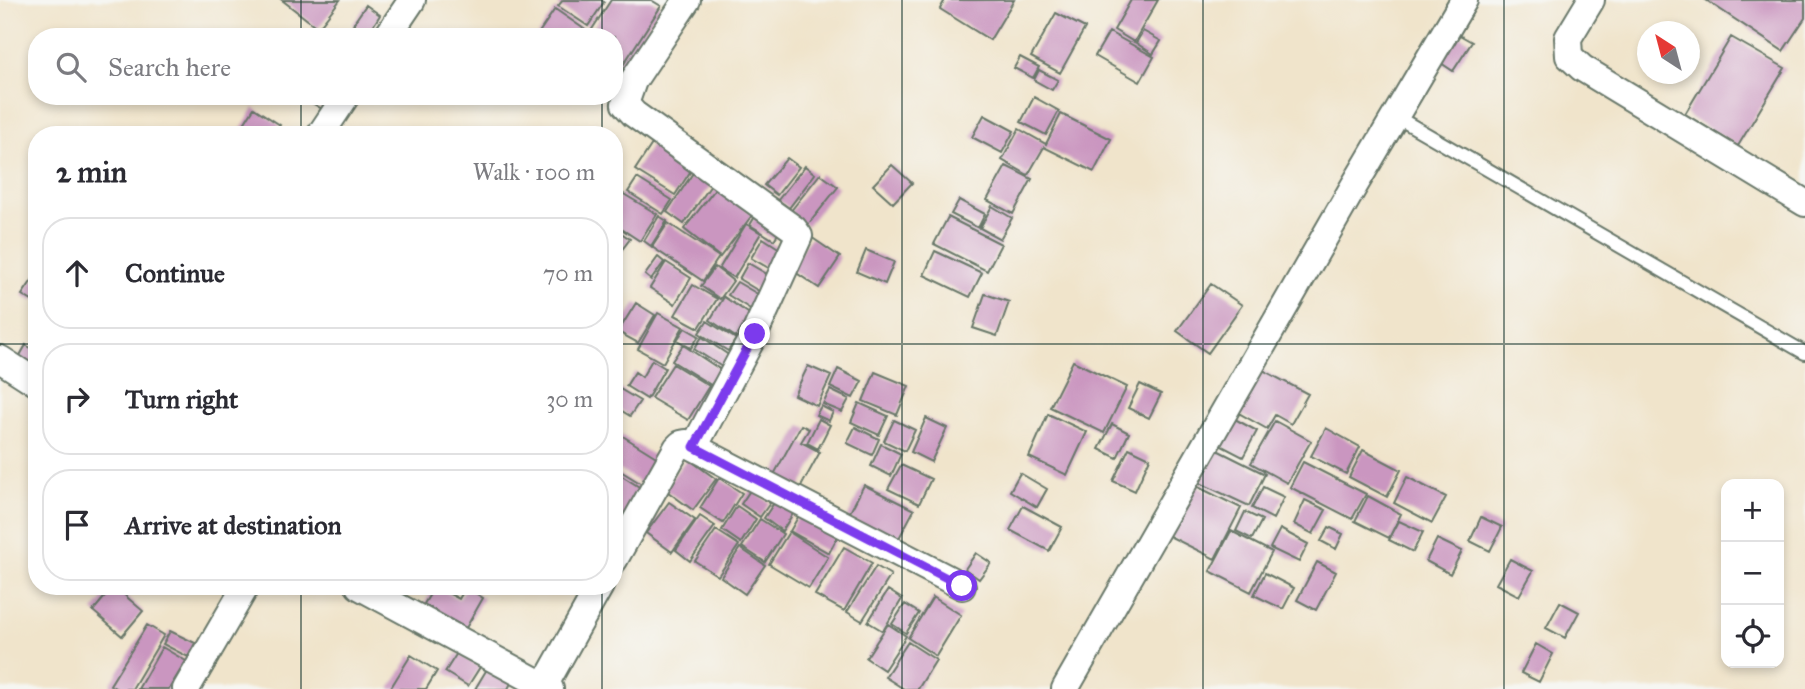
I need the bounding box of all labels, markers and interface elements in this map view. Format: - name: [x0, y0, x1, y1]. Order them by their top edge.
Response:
- north arrow: [1637, 21, 1700, 84]
- search box: [28, 28, 623, 105]
- icon: search: [52, 48, 90, 86]
- text: Search here: [108, 51, 231, 83]
- text: 2 min: [56, 154, 127, 190]
- text: Walk · 100 m: [473, 158, 595, 186]
- icon: ahead: [58, 254, 96, 292]
- text: Continue: [125, 257, 225, 289]
- text: 70 m: [543, 259, 593, 287]
- route end: [739, 318, 770, 349]
- icon: right: [58, 380, 96, 418]
- text: Turn right: [125, 383, 238, 415]
- text: 30 m: [546, 385, 593, 413]
- map controls: [1721, 479, 1784, 668]
- button: +: [1721, 479, 1784, 542]
- icon: arrive: [58, 506, 96, 544]
- text: Arrive at destination: [125, 509, 342, 541]
- button: −: [1721, 542, 1784, 605]
- route start: [946, 570, 977, 601]
- button: locate: [1721, 605, 1784, 668]

